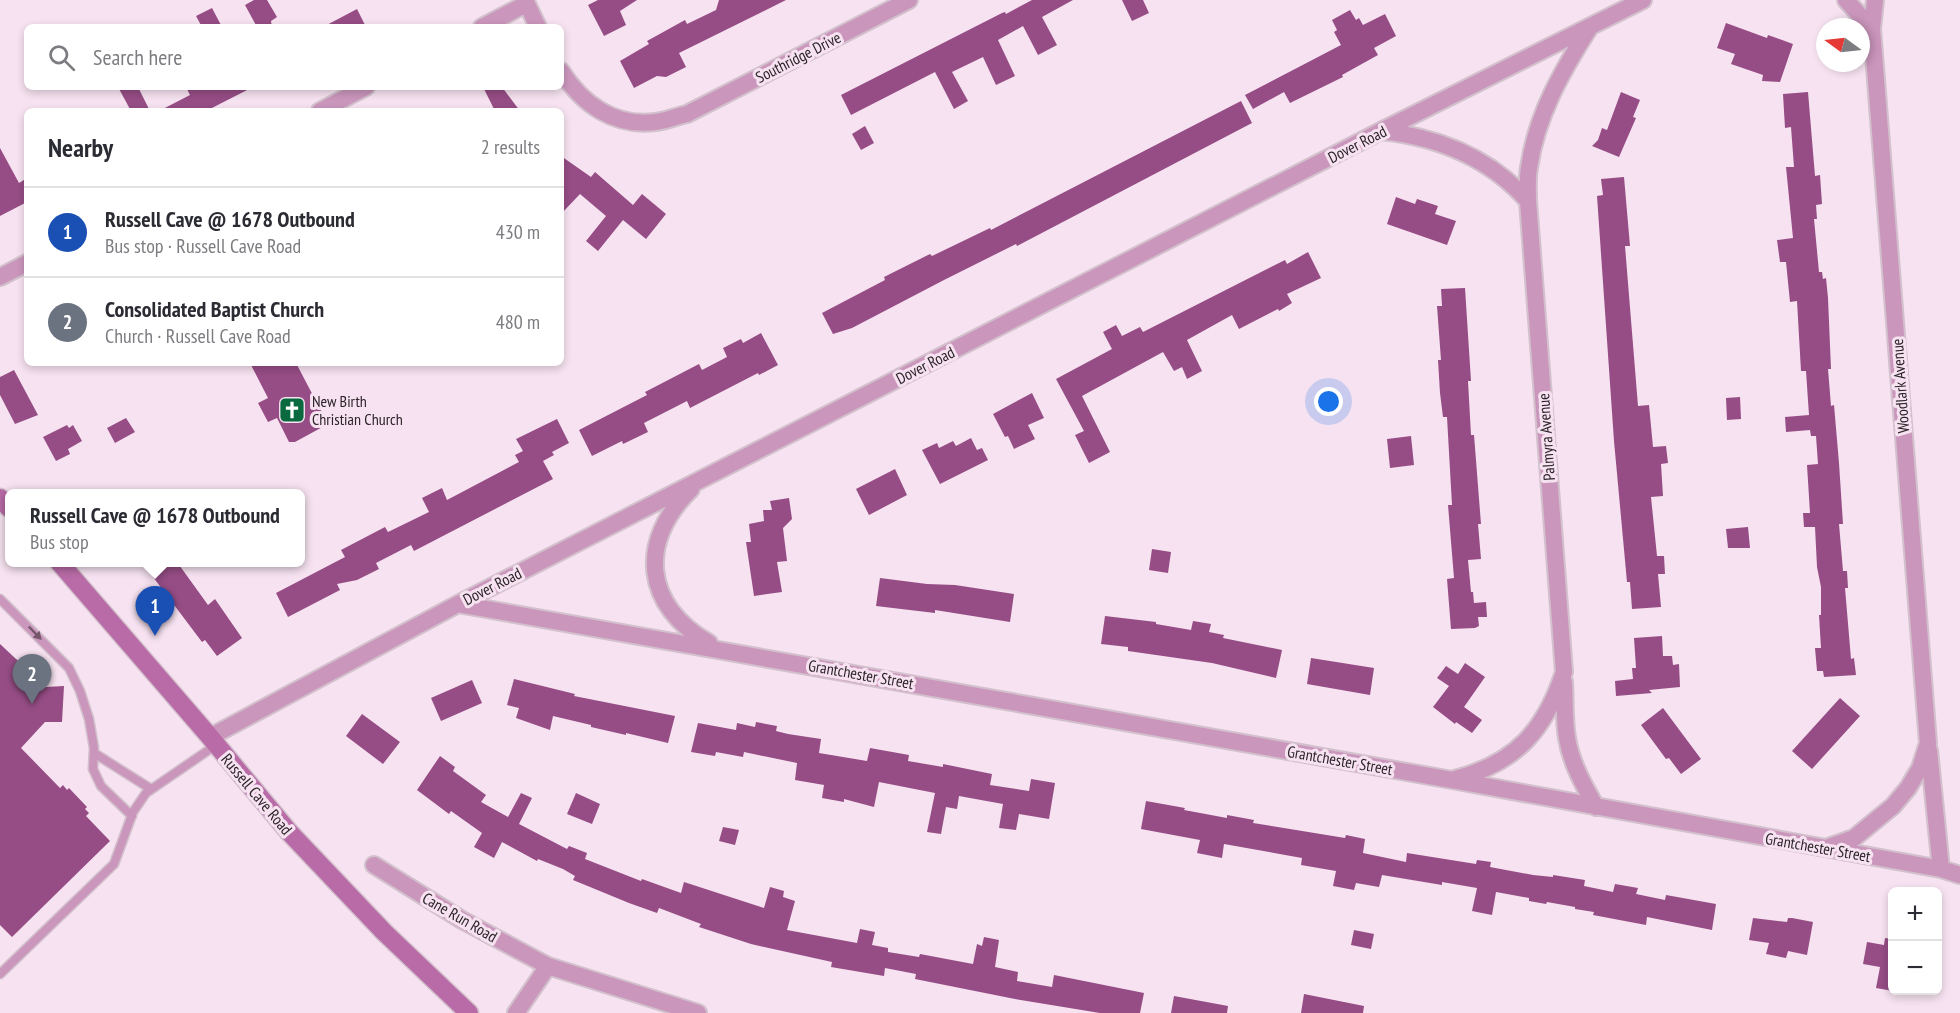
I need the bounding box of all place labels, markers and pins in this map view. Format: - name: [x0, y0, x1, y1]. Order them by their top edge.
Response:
- place label: New Birth Christian Church: [312, 391, 403, 429]
- church icon: New Birth Christian Church: [277, 395, 307, 425]
- pin: 1: [136, 586, 174, 636]
- pin: 2: [12, 654, 51, 704]

